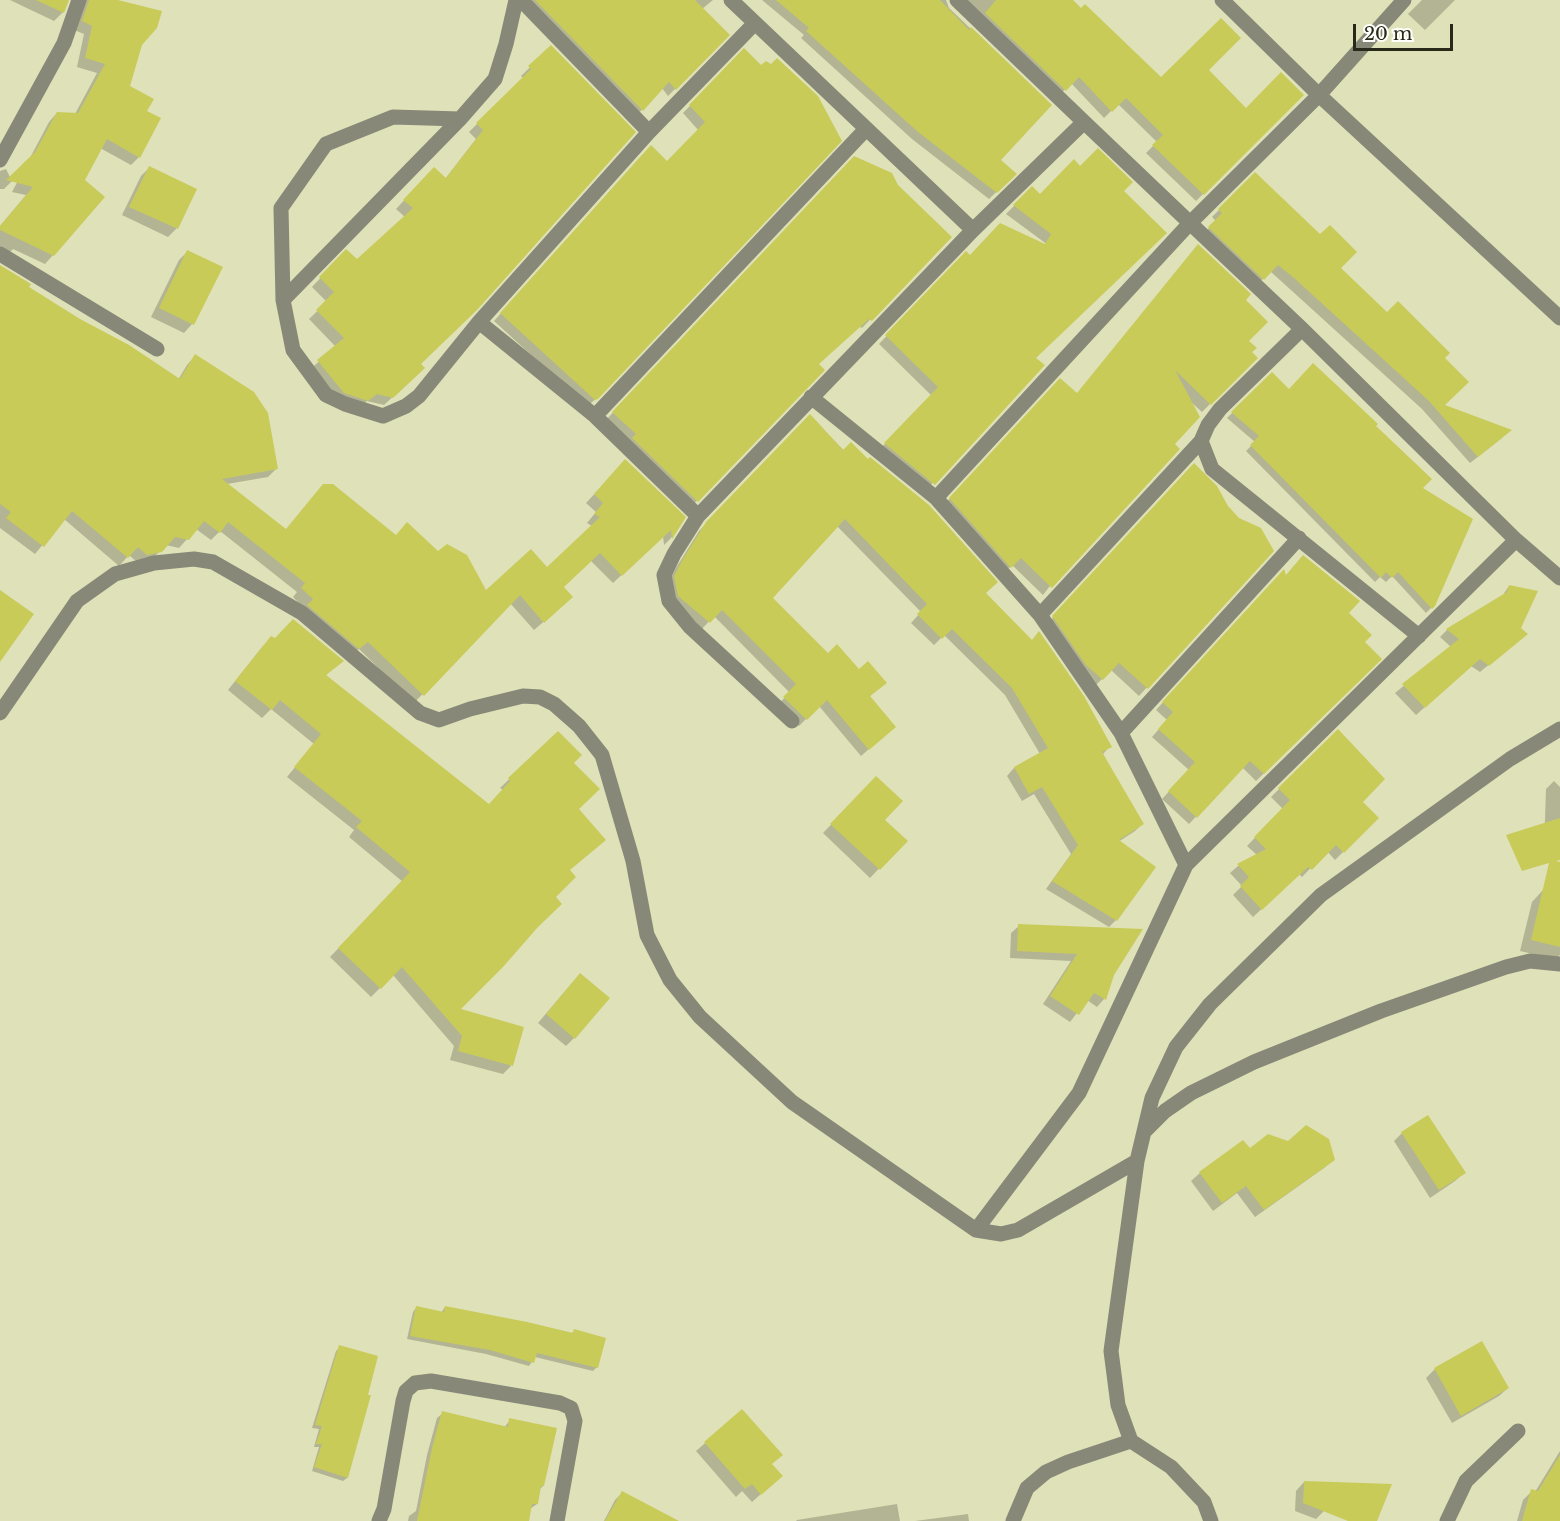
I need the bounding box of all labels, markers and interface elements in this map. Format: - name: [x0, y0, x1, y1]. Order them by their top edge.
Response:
- scale bar: [1356, 12, 1456, 50]
- text: 20 m: [1364, 23, 1412, 45]

